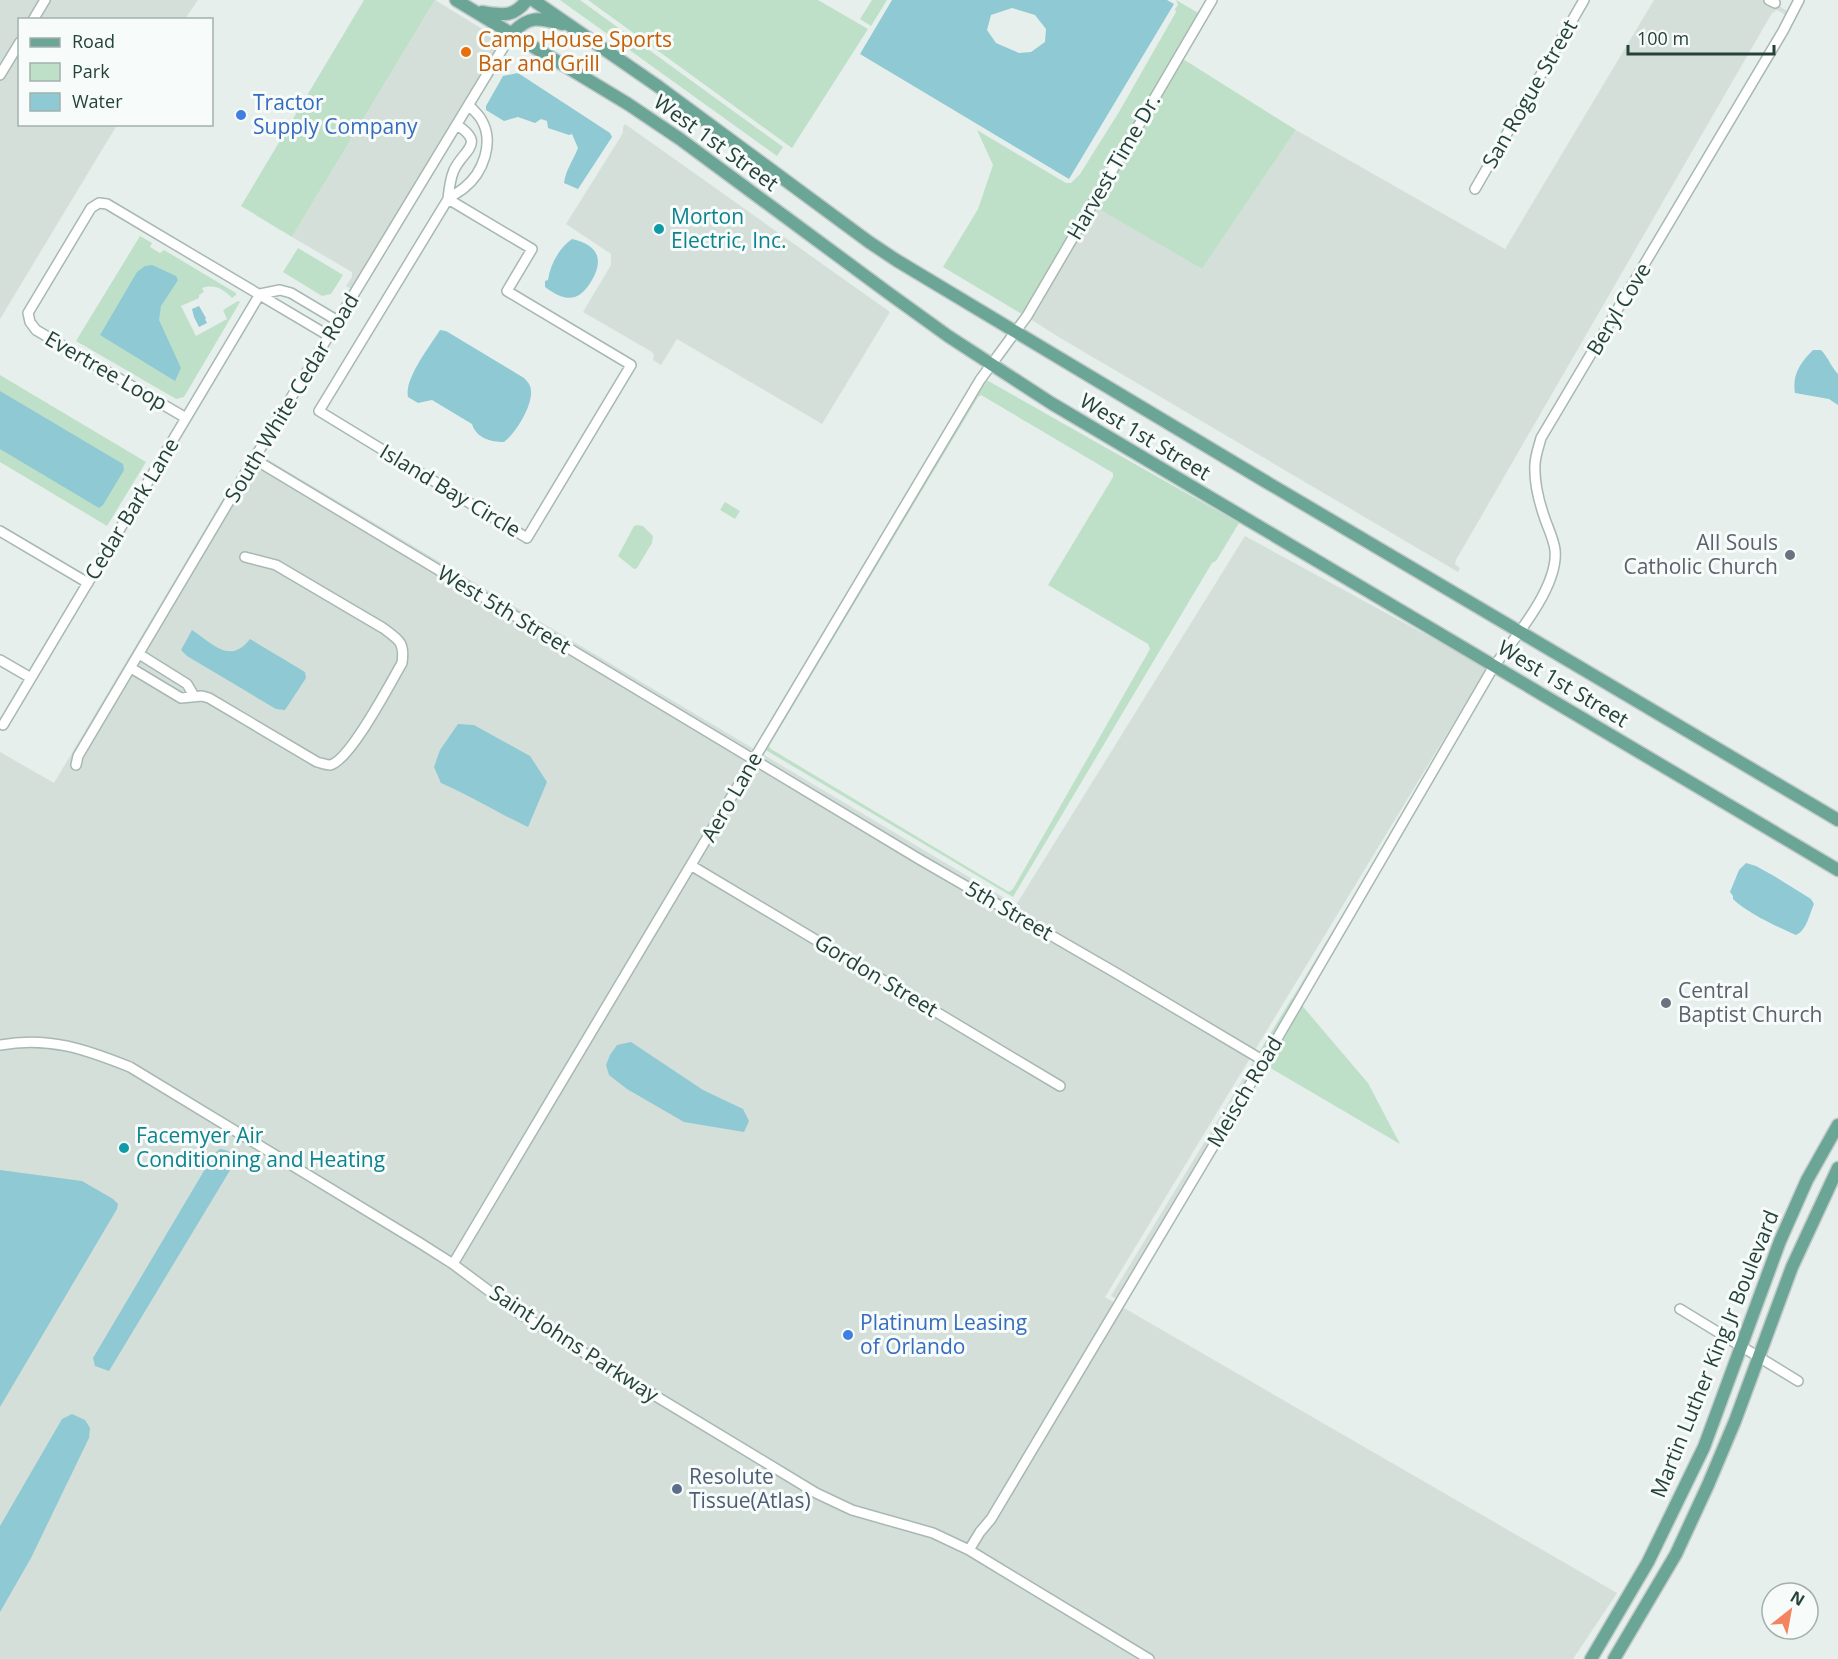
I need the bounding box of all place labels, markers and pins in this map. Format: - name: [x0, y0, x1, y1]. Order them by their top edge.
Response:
- place label: Camp House Sports Bar and Grill: [478, 25, 672, 77]
- marker: Camp House Sports Bar and Grill: [459, 45, 473, 59]
- place label: Tractor Supply Company: [253, 88, 418, 140]
- marker: Tractor Supply Company: [234, 108, 248, 122]
- place label: Morton Electric, Inc.: [671, 202, 786, 254]
- marker: Morton Electric, Inc.: [652, 222, 666, 236]
- place label: All Souls Catholic Church: [1623, 528, 1778, 580]
- marker: All Souls Catholic Church: [1783, 548, 1797, 562]
- place label: Central Baptist Church: [1678, 976, 1822, 1028]
- marker: Central Baptist Church: [1659, 996, 1673, 1010]
- place label: Facemyer Air Conditioning and Heating: [136, 1121, 385, 1173]
- marker: Facemyer Air Conditioning and Heating: [117, 1141, 131, 1155]
- place label: Platinum Leasing of Orlando: [860, 1308, 1027, 1360]
- marker: Platinum Leasing of Orlando: [841, 1328, 855, 1342]
- place label: Resolute Tissue(Atlas): [689, 1462, 811, 1514]
- marker: Resolute Tissue(Atlas): [670, 1482, 684, 1496]

